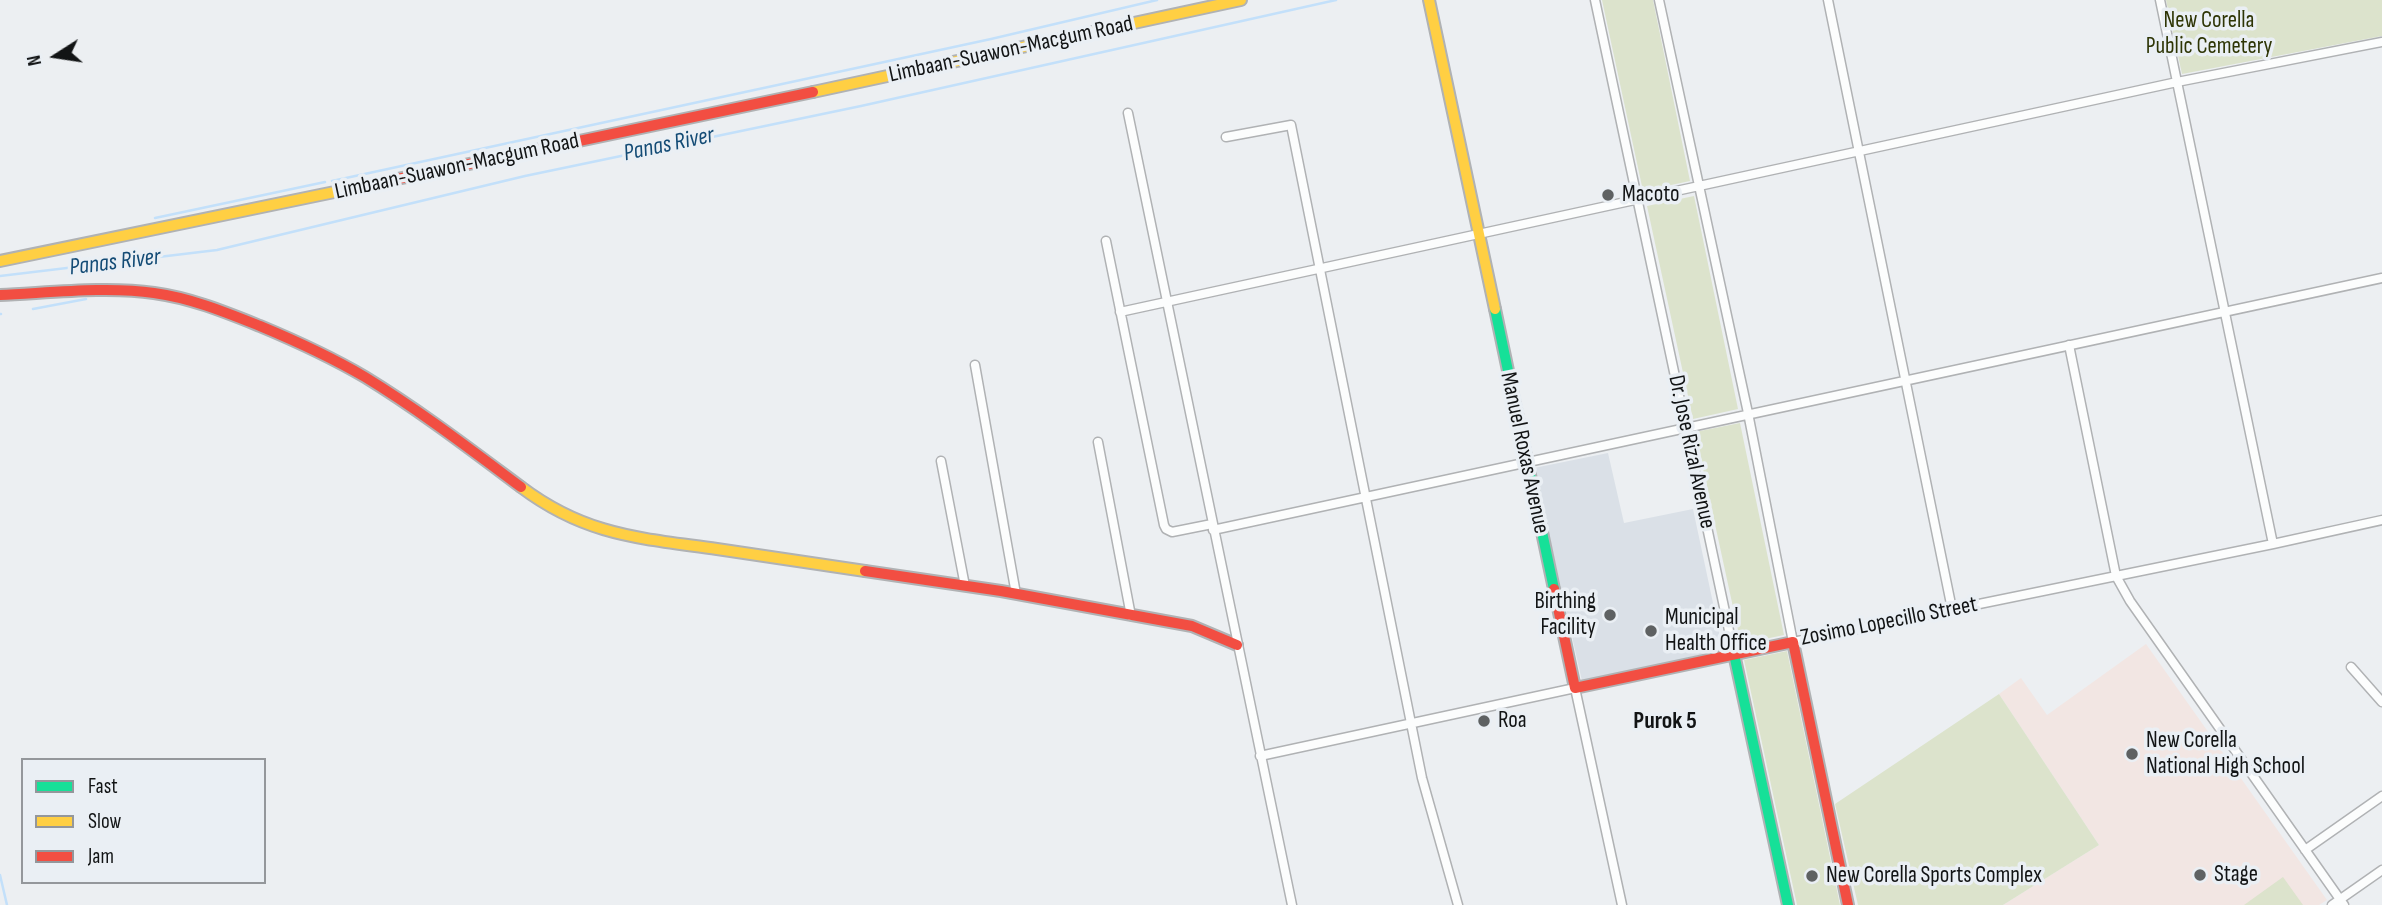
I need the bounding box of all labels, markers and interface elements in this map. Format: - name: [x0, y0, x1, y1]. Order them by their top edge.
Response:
- park label: New Corella Public Cemetery: [2146, 7, 2272, 61]
- street label: Limbaan-Suawon-Macgum Road: [886, 11, 1136, 89]
- north arrow: [21, 21, 91, 91]
- text: N: [23, 53, 47, 68]
- water label: Panas River: [621, 121, 717, 169]
- street label: Limbaan-Suawon-Macgum Road: [332, 128, 582, 206]
- place label: Macoto: [1622, 181, 1680, 209]
- marker: Macoto: [1600, 187, 1616, 203]
- water label: Panas River: [68, 243, 162, 283]
- street label: Manuel Roxas Avenue: [1493, 370, 1555, 536]
- street label: Dr. Jose Rizal Avenue: [1661, 373, 1721, 531]
- place label: Birthing Facility: [1534, 588, 1596, 642]
- street label: Zosimo Lopecillo Street: [1798, 591, 1980, 653]
- place label: Municipal Health Office: [1665, 604, 1767, 658]
- marker: Birthing Facility: [1602, 607, 1618, 623]
- marker: Municipal Health Office: [1643, 623, 1659, 639]
- place label: Roa: [1498, 707, 1527, 735]
- district label: Purok 5: [1633, 708, 1697, 736]
- marker: Roa: [1476, 713, 1492, 729]
- place label: New Corella National High School: [2146, 727, 2305, 781]
- marker: New Corella National High School: [2124, 746, 2140, 762]
- legend: [21, 758, 266, 884]
- text: Fast: [88, 774, 118, 799]
- text: Slow: [88, 809, 121, 834]
- text: Jam: [88, 844, 114, 869]
- place label: Stage: [2214, 861, 2258, 889]
- place label: New Corella Sports Complex: [1826, 862, 2042, 890]
- marker: Stage: [2192, 867, 2208, 883]
- marker: New Corella Sports Complex: [1804, 868, 1820, 884]

